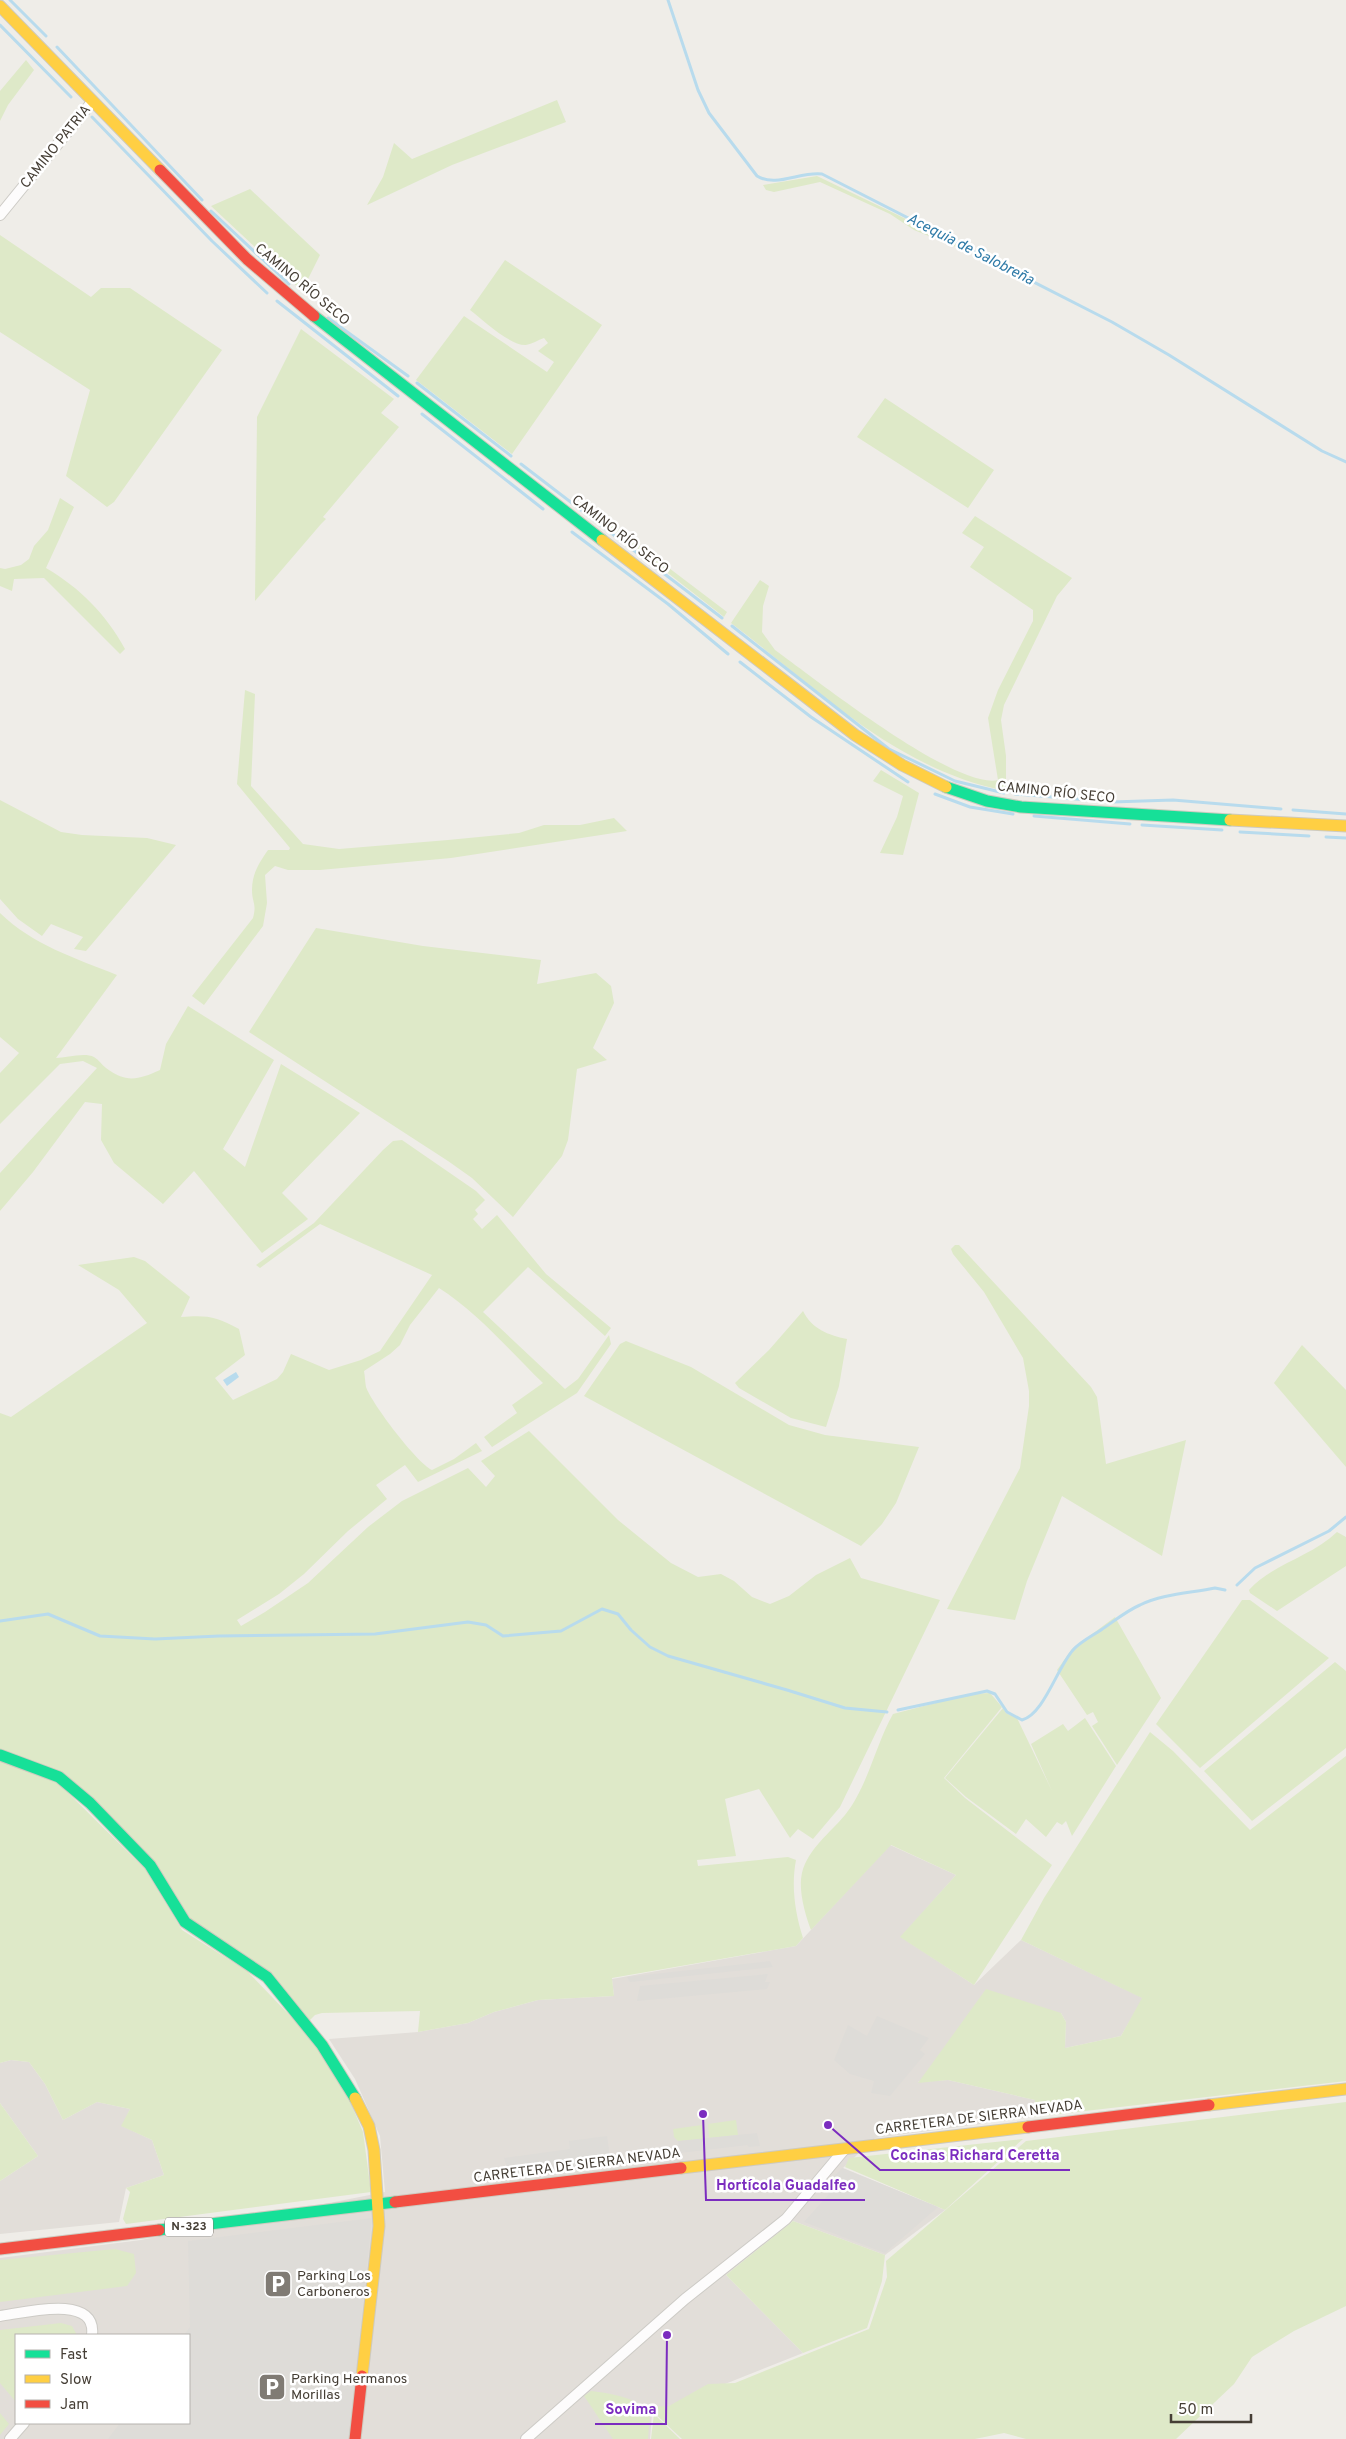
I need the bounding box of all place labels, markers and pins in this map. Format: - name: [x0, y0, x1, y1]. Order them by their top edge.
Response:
- callout: Cocinas Richard Ceretta: [880, 2140, 1070, 2170]
- callout: Hortícola Guadalfeo: [706, 2170, 865, 2200]
- place label: Parking Los Carboneros: [297, 2268, 371, 2301]
- parking icon: Parking Los Carboneros: [263, 2269, 293, 2299]
- place label: Parking Hermanos Morillas: [291, 2371, 407, 2404]
- parking icon: Parking Hermanos Morillas: [257, 2372, 287, 2402]
- callout: Sovima: [595, 2394, 666, 2424]

